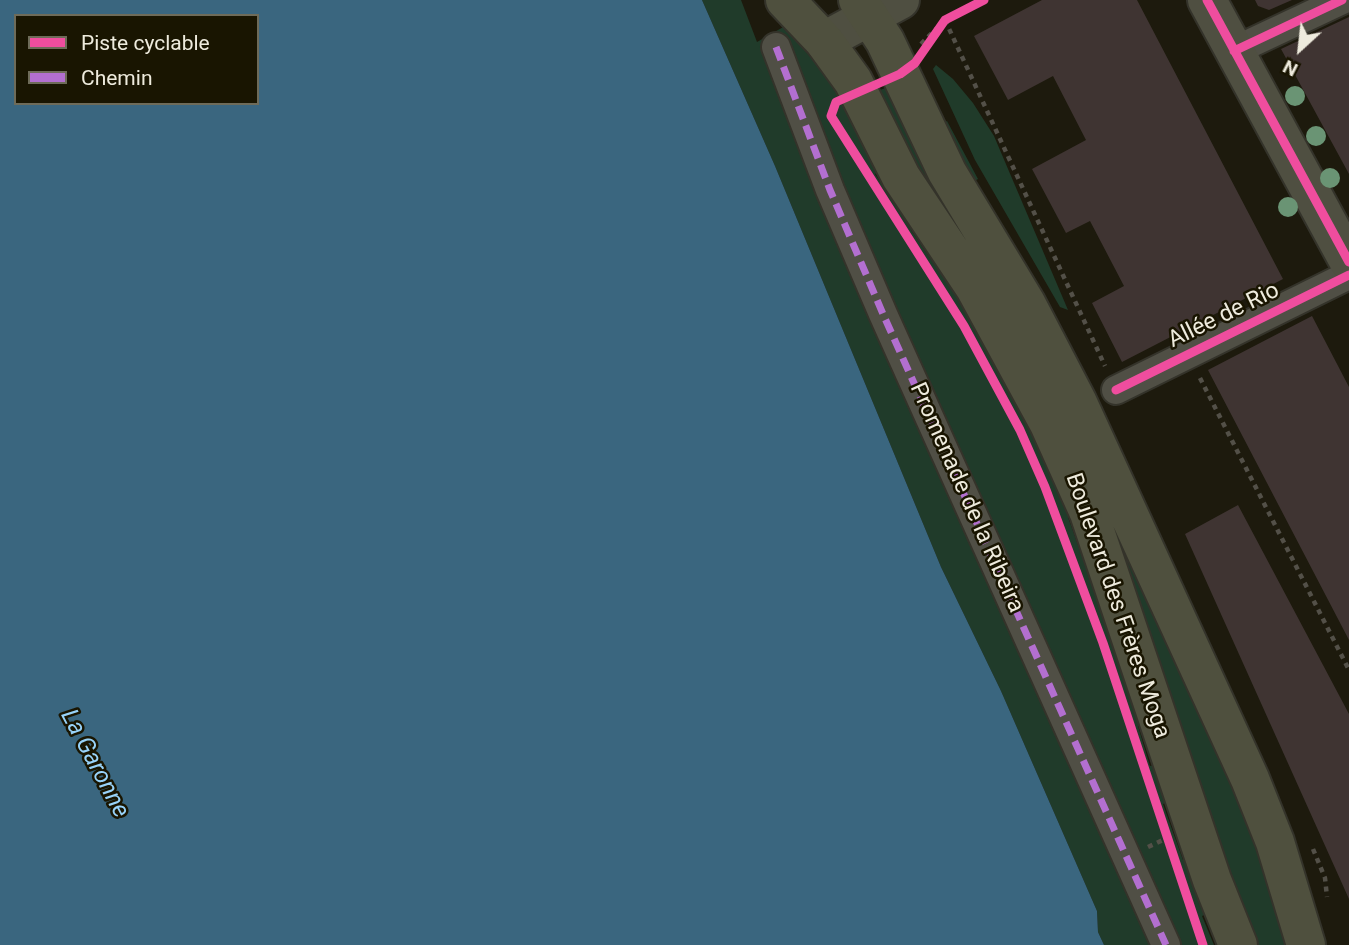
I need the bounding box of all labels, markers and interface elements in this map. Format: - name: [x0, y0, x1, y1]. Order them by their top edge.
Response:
- legend: [14, 14, 259, 105]
- north arrow: [1265, 14, 1335, 84]
- text: Piste cyclable: [81, 31, 210, 55]
- text: N: [1279, 55, 1301, 81]
- text: Chemin: [81, 66, 153, 90]
- street label: Allée de Rio: [1164, 277, 1284, 355]
- street label: Promenade de la Ribeira: [903, 379, 1029, 617]
- street label: Boulevard des Frères Moga: [1059, 470, 1175, 742]
- water label: La Garonne: [53, 705, 135, 823]

